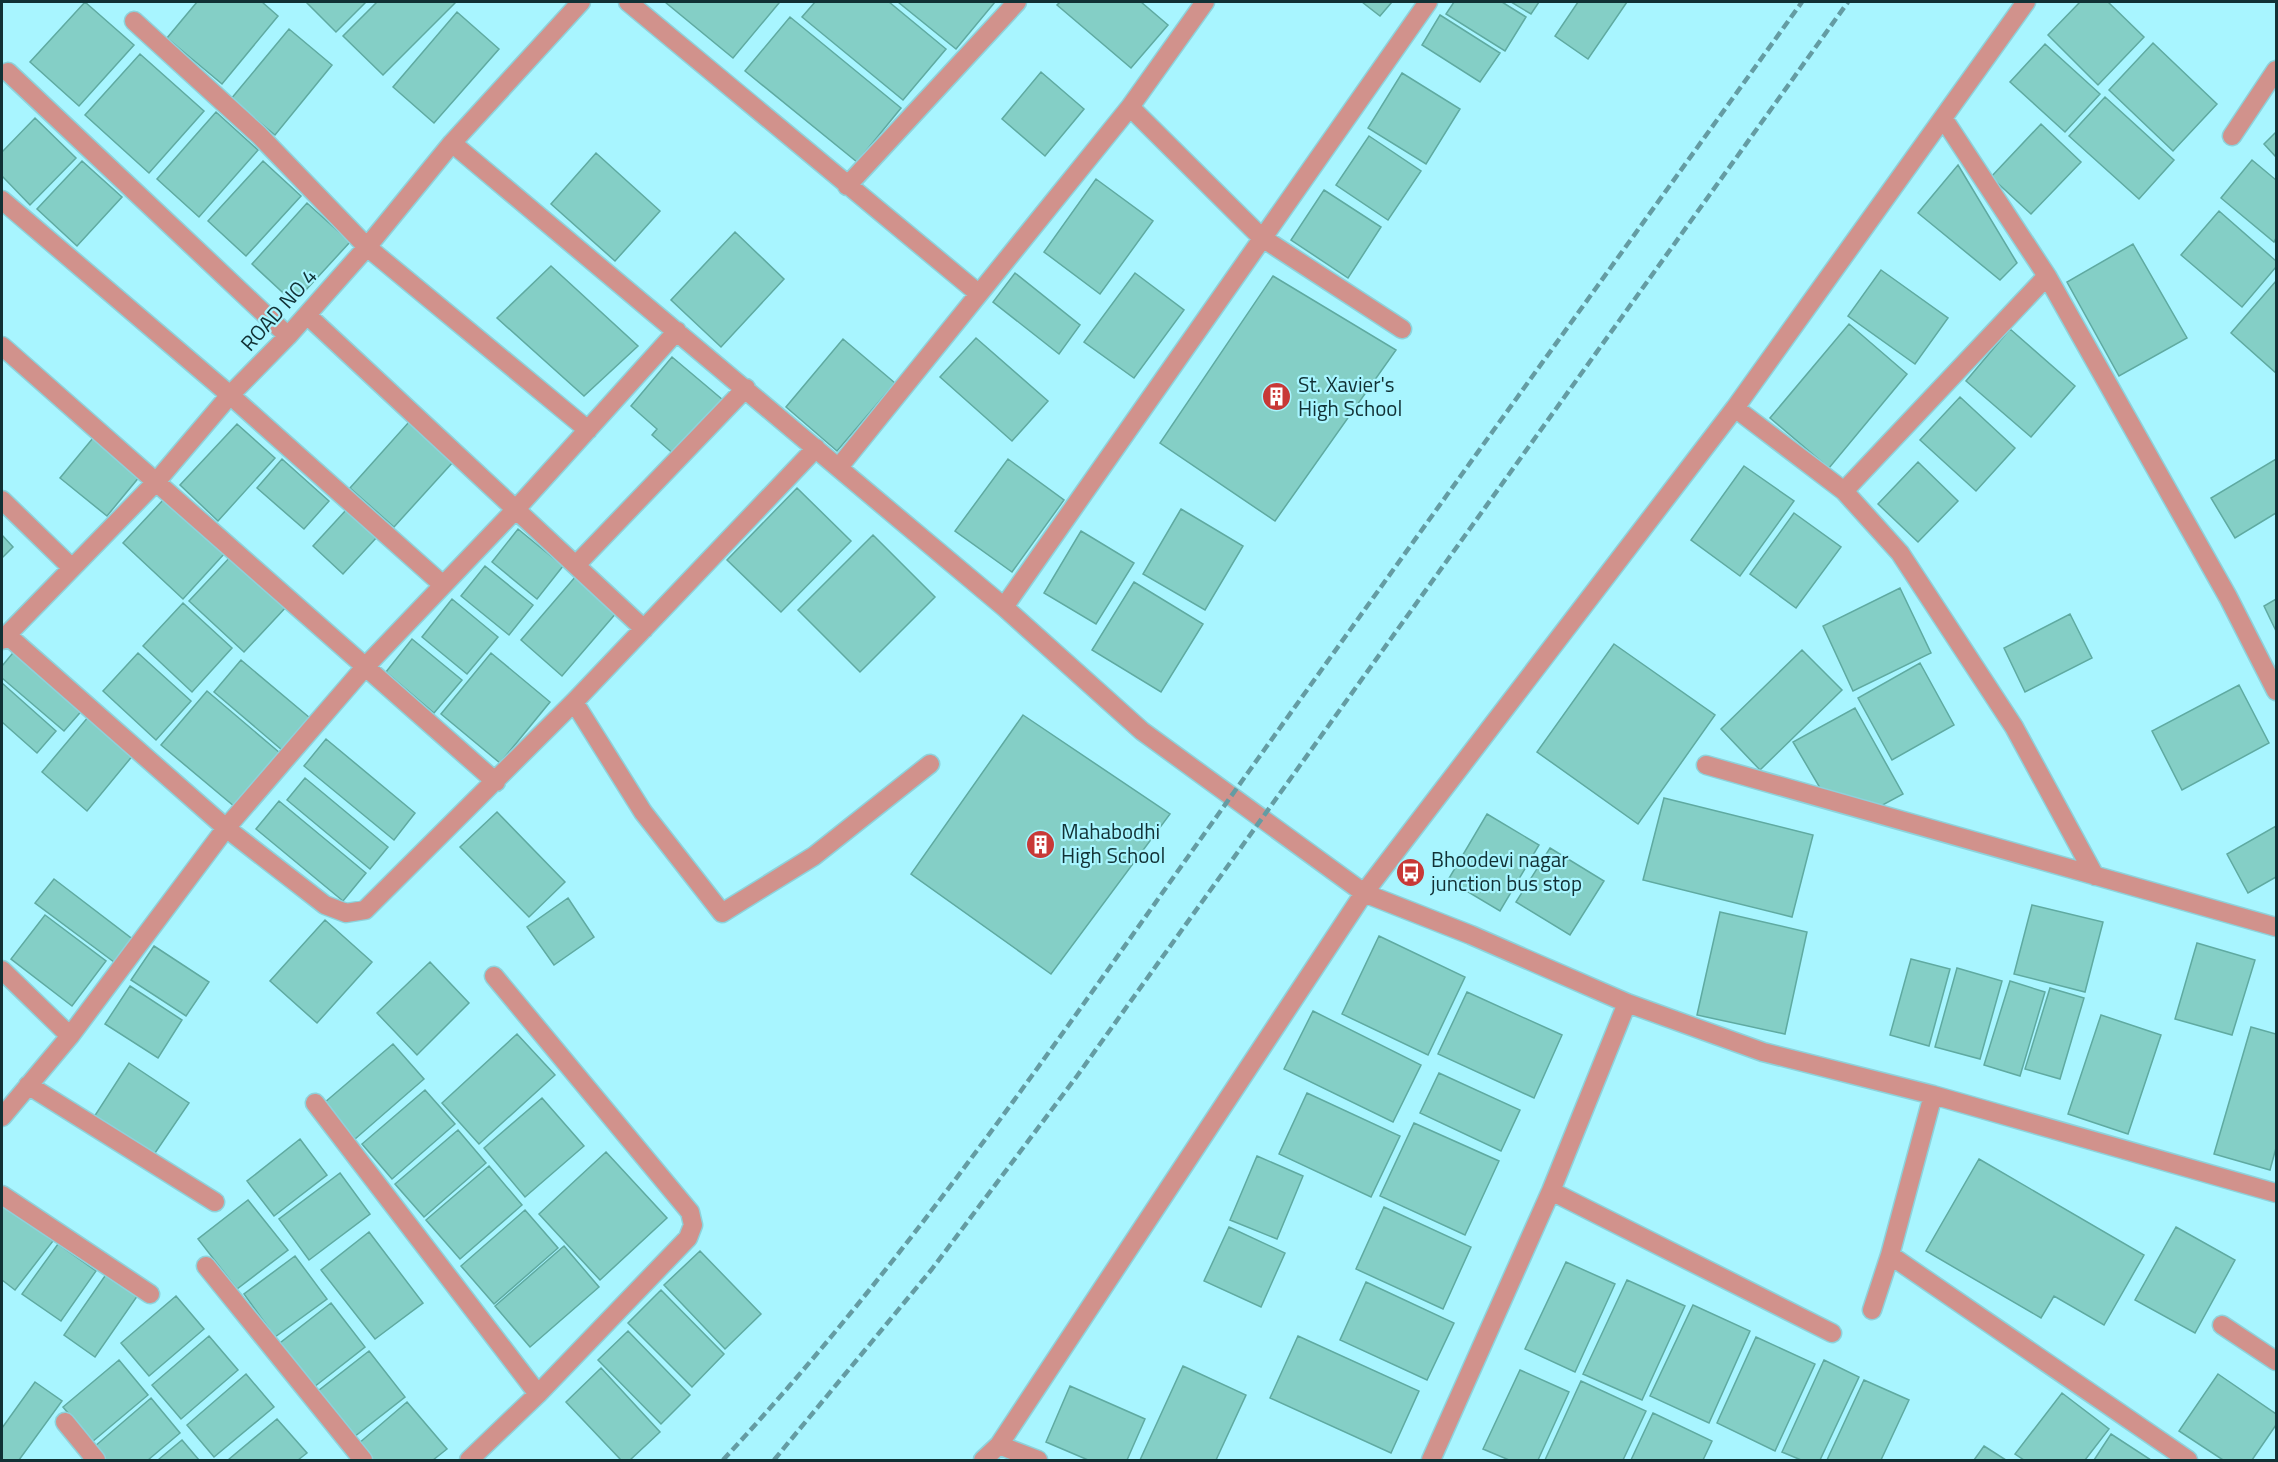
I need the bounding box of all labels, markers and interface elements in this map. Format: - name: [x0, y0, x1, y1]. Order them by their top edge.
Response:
- street label: ROAD NO 4: [232, 261, 324, 358]
- place label: St. Xavier's High School: [1298, 368, 1402, 424]
- building icon: St. Xavier's High School: [1261, 381, 1293, 413]
- place label: Mahabodhi High School: [1061, 815, 1165, 871]
- building icon: Mahabodhi High School: [1024, 828, 1056, 860]
- place label: Bhoodevi nagar junction bus stop: [1429, 843, 1582, 899]
- bus stop icon: Bhoodevi nagar junction bus stop: [1394, 856, 1426, 888]

